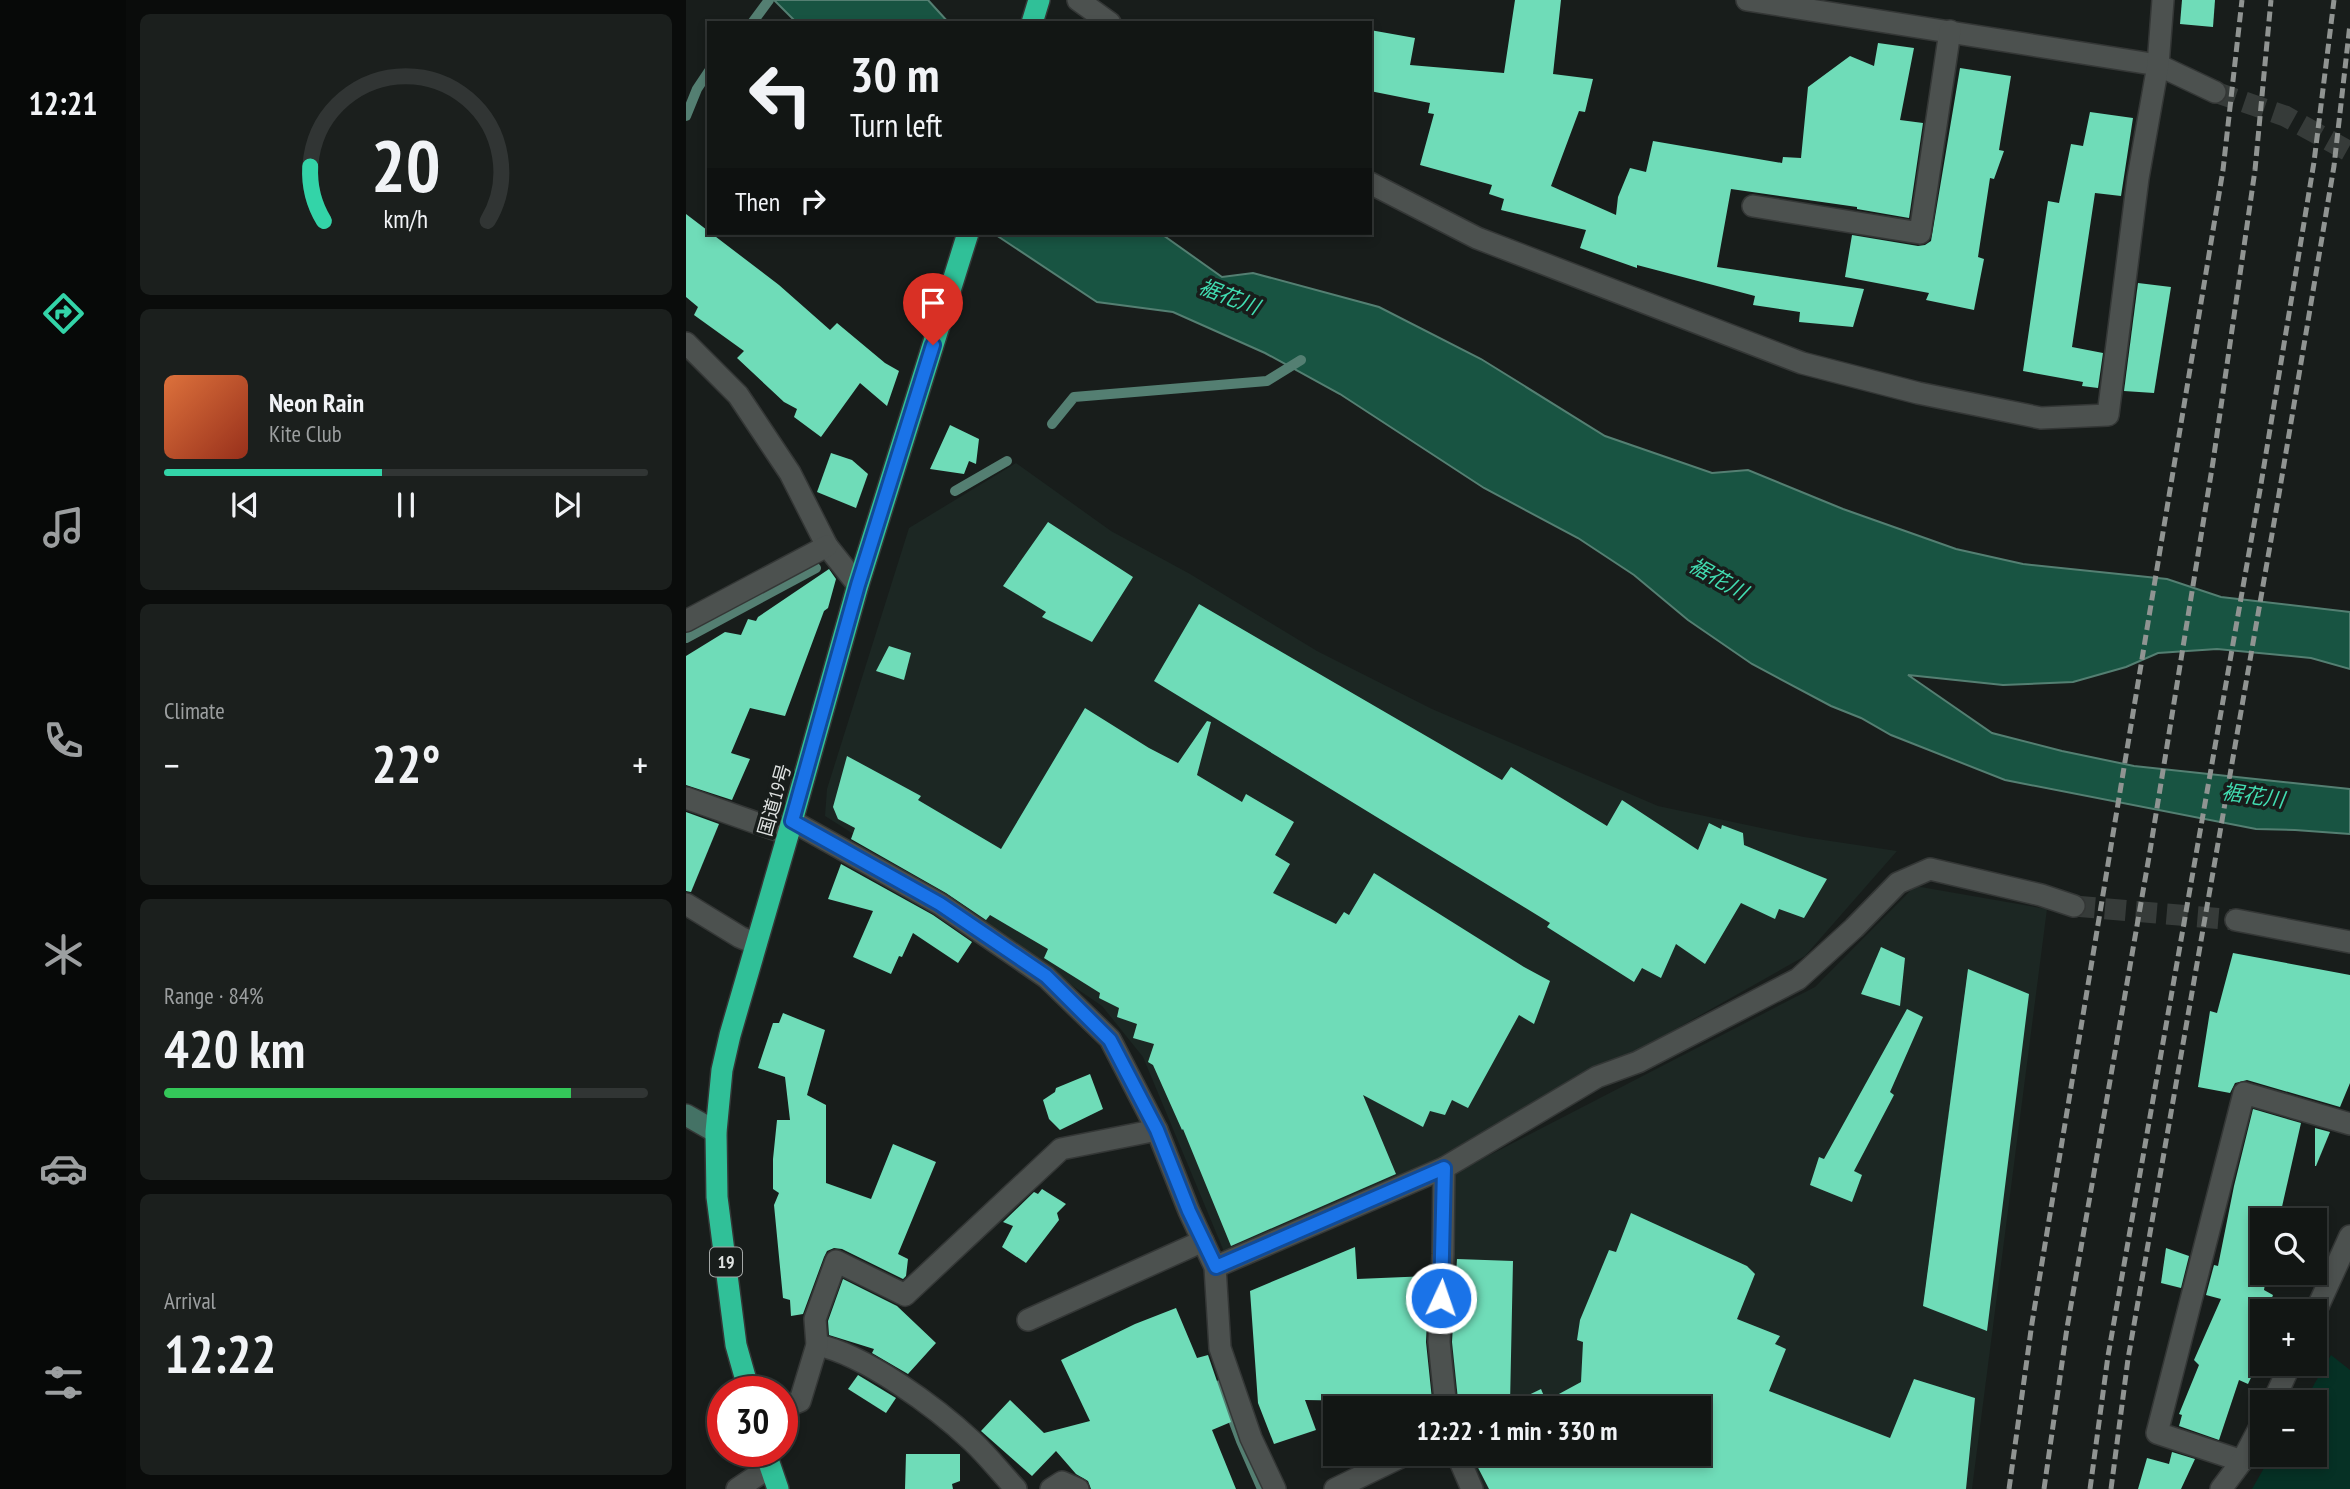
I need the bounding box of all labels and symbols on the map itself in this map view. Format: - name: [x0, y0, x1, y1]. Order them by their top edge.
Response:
- pin: [903, 273, 963, 345]
- water label: 裾花川: [1195, 273, 1265, 321]
- water label: 裾花川: [1684, 551, 1754, 607]
- street label: 国道19号: [752, 761, 796, 839]
- water label: 裾花川: [2220, 778, 2288, 814]
- road number: 19: [710, 1247, 742, 1276]
- position arrow: [1404, 1261, 1478, 1335]
- speed limit sign: 30: [707, 1376, 798, 1467]

